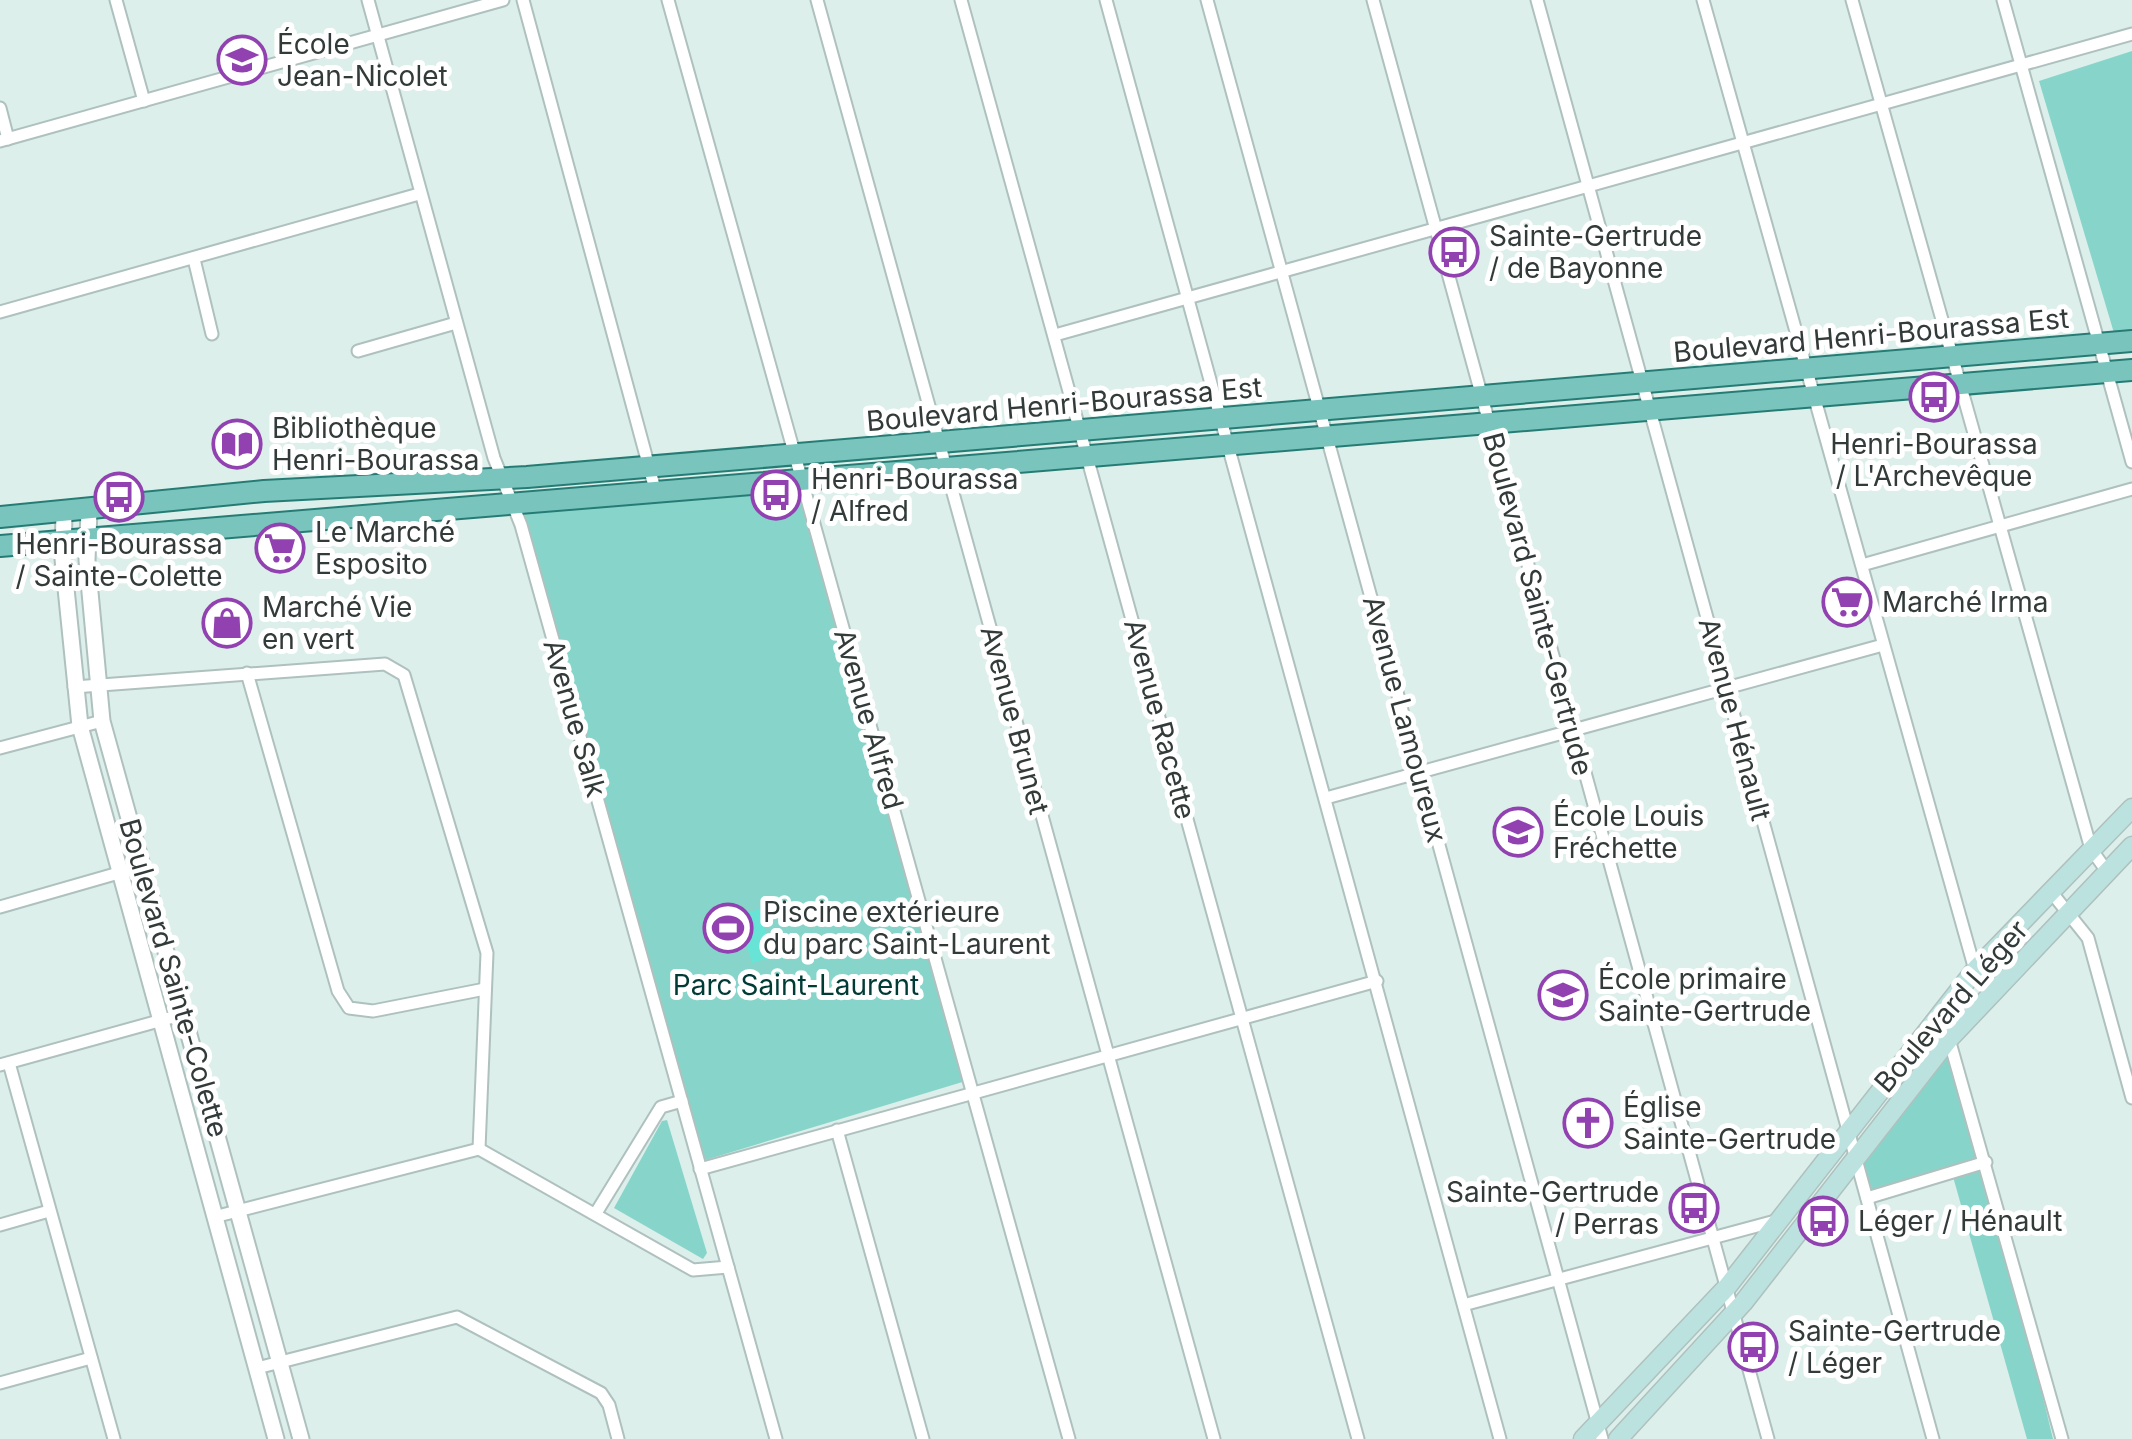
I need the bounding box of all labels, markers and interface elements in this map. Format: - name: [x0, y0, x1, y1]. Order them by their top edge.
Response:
- place label: École Jean-Nicolet: [277, 26, 448, 93]
- school or university icon: École Jean-Nicolet: [216, 34, 268, 86]
- place label: Sainte-Gertrude / de Bayonne: [1489, 219, 1702, 285]
- bus stop icon: Sainte-Gertrude / de Bayonne: [1428, 226, 1480, 278]
- street label: Boulevard Henri-Bourassa Est: [1672, 301, 2070, 369]
- street label: Boulevard Henri-Bourassa Est: [865, 370, 1263, 438]
- bus stop icon: Henri-Bourassa / L'Archevêque: [1908, 371, 1960, 423]
- place label: Bibliothèque Henri-Bourassa: [272, 411, 480, 477]
- library icon: Bibliothèque Henri-Bourassa: [211, 418, 263, 470]
- place label: Henri-Bourassa / L'Archevêque: [1830, 427, 2038, 493]
- street label: Boulevard Sainte-Gertrude: [1476, 429, 1600, 779]
- place label: Henri-Bourassa / Alfred: [811, 462, 1019, 528]
- bus stop icon: Henri-Bourassa / Alfred: [750, 469, 802, 521]
- bus stop icon: Henri-Bourassa / Sainte-Colette: [93, 471, 145, 523]
- place label: Le Marché Esposito: [315, 515, 455, 581]
- supermarket icon: Le Marché Esposito: [254, 522, 306, 574]
- place label: Henri-Bourassa / Sainte-Colette: [15, 527, 223, 593]
- supermarket icon: Marché Irma: [1821, 576, 1873, 628]
- place label: Marché Irma: [1882, 585, 2049, 619]
- place label: Marché Vie en vert: [262, 590, 412, 656]
- street label: Avenue Lamoureux: [1356, 592, 1454, 846]
- shop icon: Marché Vie en vert: [201, 597, 253, 649]
- street label: Avenue Hénault: [1692, 614, 1778, 824]
- street label: Avenue Racette: [1117, 615, 1203, 823]
- street label: Avenue Brunet: [974, 622, 1056, 818]
- street label: Avenue Alfred: [827, 625, 911, 813]
- street label: Avenue Salk: [536, 635, 614, 801]
- place label: École Louis Fréchette: [1553, 798, 1704, 865]
- school or university icon: École Louis Fréchette: [1492, 806, 1544, 858]
- street label: Boulevard Sainte-Colette: [112, 815, 236, 1141]
- place label: Piscine extérieure du parc Saint-Laurent: [763, 895, 1050, 961]
- sports icon: Piscine extérieure du parc Saint-Laurent: [702, 902, 754, 954]
- street label: Boulevard Léger: [1867, 913, 2035, 1099]
- place label: École primaire Sainte-Gertrude: [1598, 961, 1811, 1028]
- park label: Parc Saint-Laurent: [673, 968, 919, 1002]
- school or university icon: École primaire Sainte-Gertrude: [1537, 969, 1589, 1021]
- place label: Église Sainte-Gertrude: [1623, 1089, 1836, 1156]
- church icon: Église Sainte-Gertrude: [1562, 1097, 1614, 1149]
- place label: Sainte-Gertrude / Perras: [1446, 1175, 1659, 1241]
- bus stop icon: Sainte-Gertrude / Perras: [1668, 1182, 1720, 1234]
- bus stop icon: Léger / Hénault: [1797, 1195, 1849, 1247]
- place label: Léger / Hénault: [1858, 1204, 2062, 1238]
- place label: Sainte-Gertrude / Léger: [1788, 1314, 2001, 1380]
- bus stop icon: Sainte-Gertrude / Léger: [1727, 1321, 1779, 1373]

